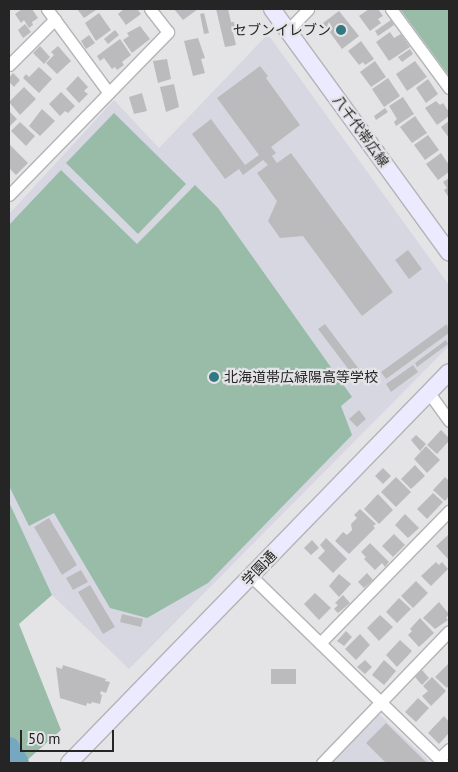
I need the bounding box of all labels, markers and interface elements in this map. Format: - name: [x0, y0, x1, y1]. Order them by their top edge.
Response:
- place label: セブンイレブン: [233, 22, 331, 38]
- marker: セブンイレブン: [335, 24, 347, 36]
- street label: 八千代帯広線: [330, 92, 392, 170]
- place label: 北海道帯広緑陽高等学校: [224, 369, 378, 385]
- marker: 北海道帯広緑陽高等学校: [208, 371, 220, 383]
- street label: 学園通: [238, 547, 280, 589]
- scale bar: [22, 720, 116, 752]
- text: 50 m: [28, 729, 61, 748]

